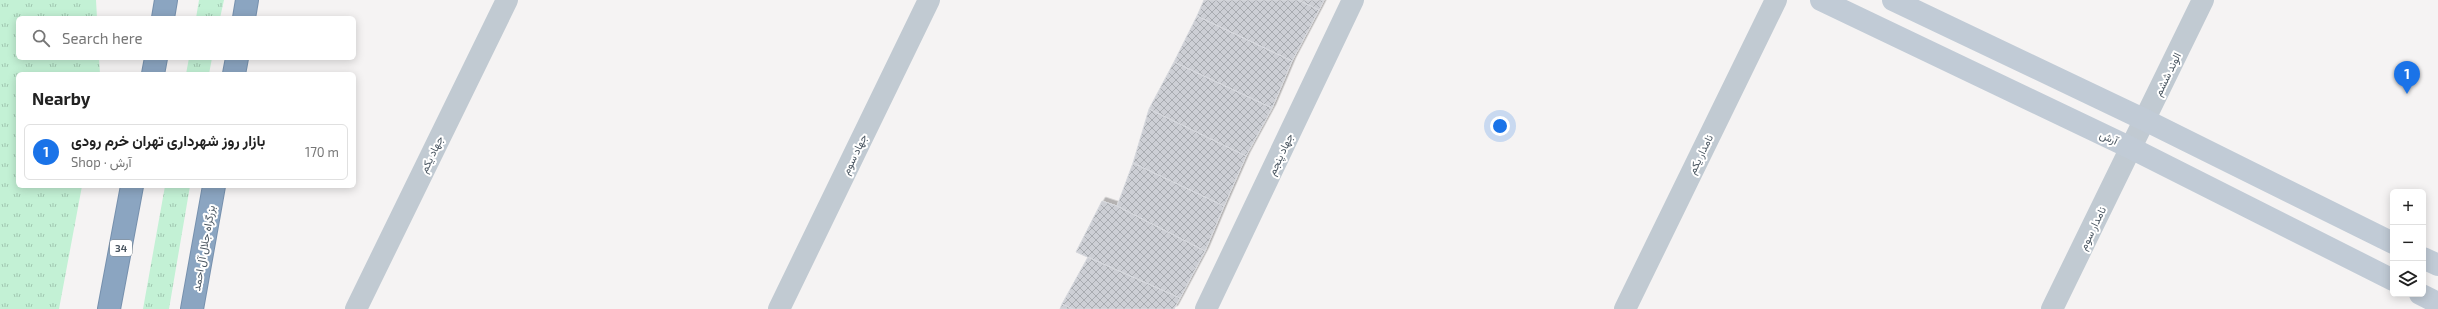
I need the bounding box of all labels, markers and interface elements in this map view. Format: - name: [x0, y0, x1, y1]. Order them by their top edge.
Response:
- search box: [16, 16, 356, 60]
- icon: search: [30, 27, 52, 49]
- text: Search here: [62, 29, 143, 47]
- street label: الوند ششم: [2151, 50, 2185, 99]
- pin: 1: [2394, 61, 2420, 94]
- text: Nearby: [32, 88, 90, 108]
- your location: [1490, 116, 1510, 136]
- street label: آرش: [2097, 127, 2121, 148]
- text: بازار روز شهرداری تهران خرم رودی: [71, 131, 265, 149]
- street label: جهاد پنجم: [1265, 131, 1297, 178]
- street label: جهاد سوم: [839, 132, 871, 177]
- street label: نامدار یکم: [1685, 132, 1717, 177]
- street label: جهاد یکم: [417, 133, 447, 175]
- text: 1: [43, 144, 49, 160]
- text: 170 m: [305, 144, 339, 160]
- text: Shop · آرش: [71, 154, 131, 170]
- map controls: [2390, 189, 2426, 297]
- button: +: [2390, 189, 2426, 225]
- street label: بزرگراه جلال آل احمد: [189, 204, 218, 292]
- street label: نامدار سوم: [2076, 204, 2110, 253]
- button: −: [2390, 225, 2426, 261]
- road number: 34: [110, 240, 132, 256]
- button: layers: [2390, 261, 2426, 297]

